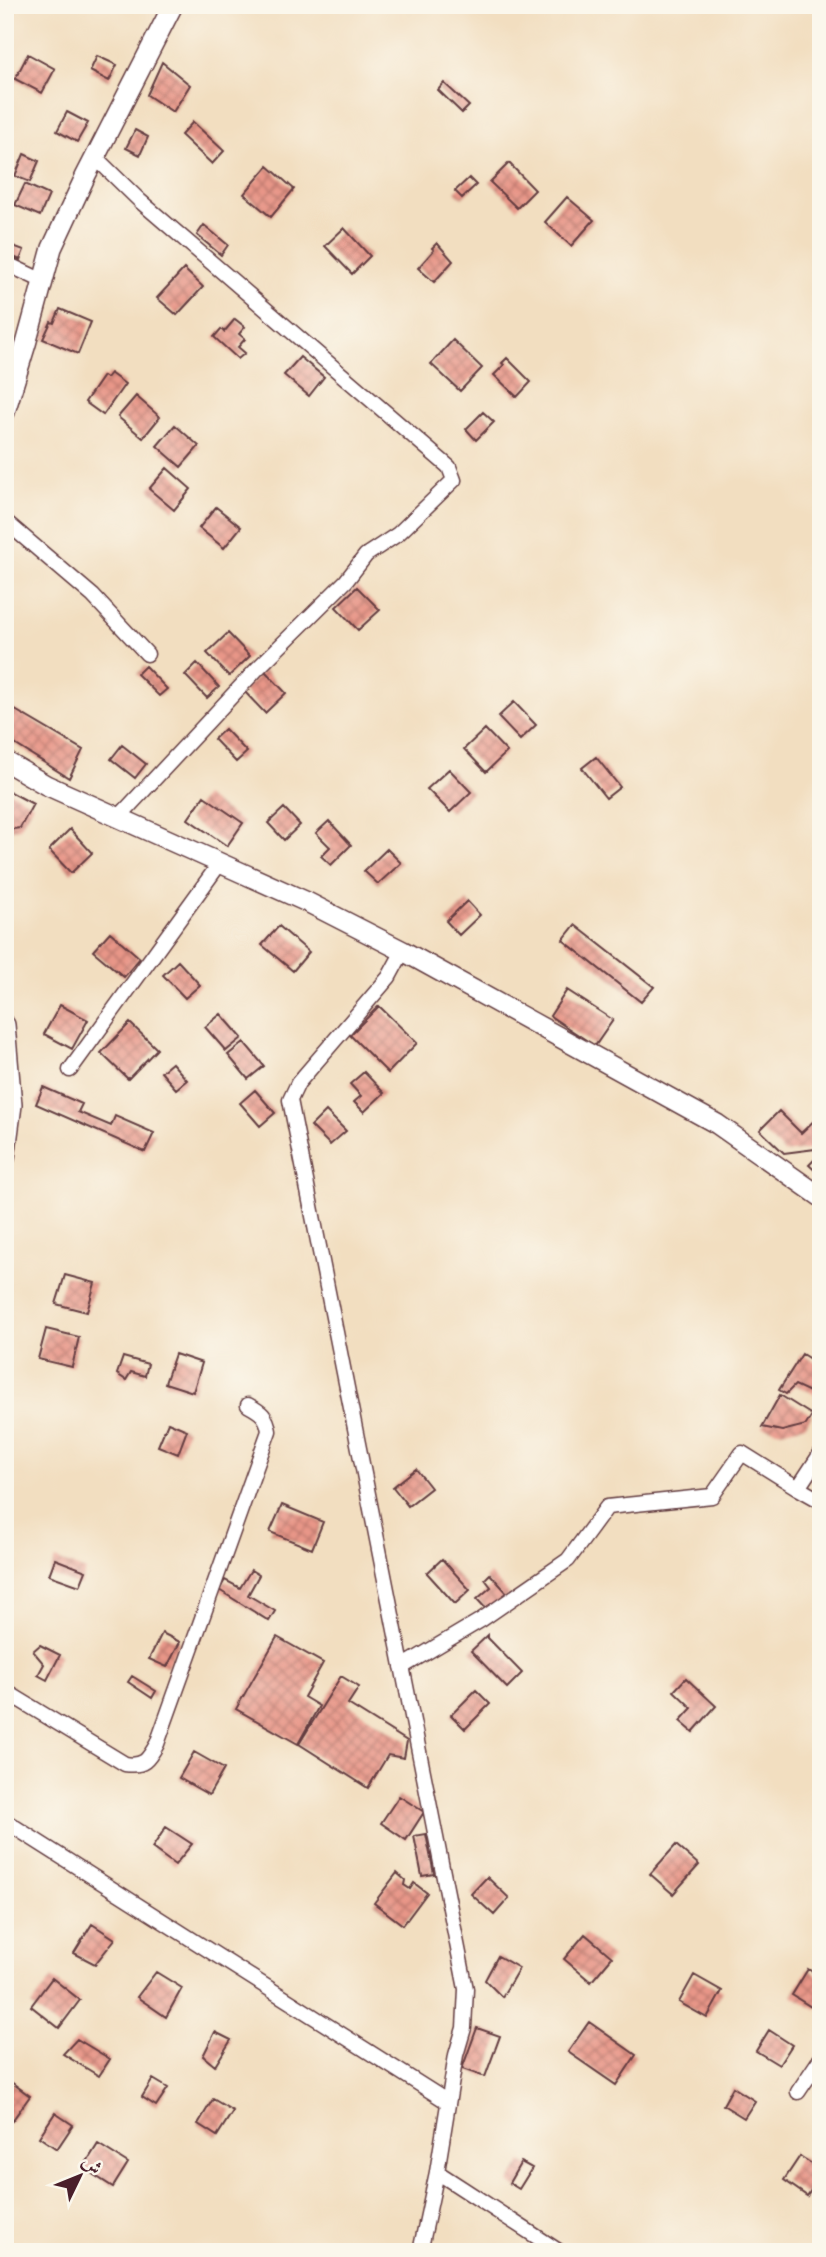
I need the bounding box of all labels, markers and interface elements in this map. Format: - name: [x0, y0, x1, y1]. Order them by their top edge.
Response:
- north arrow: [46, 2142, 116, 2212]
- text: ش: [76, 2149, 108, 2181]

